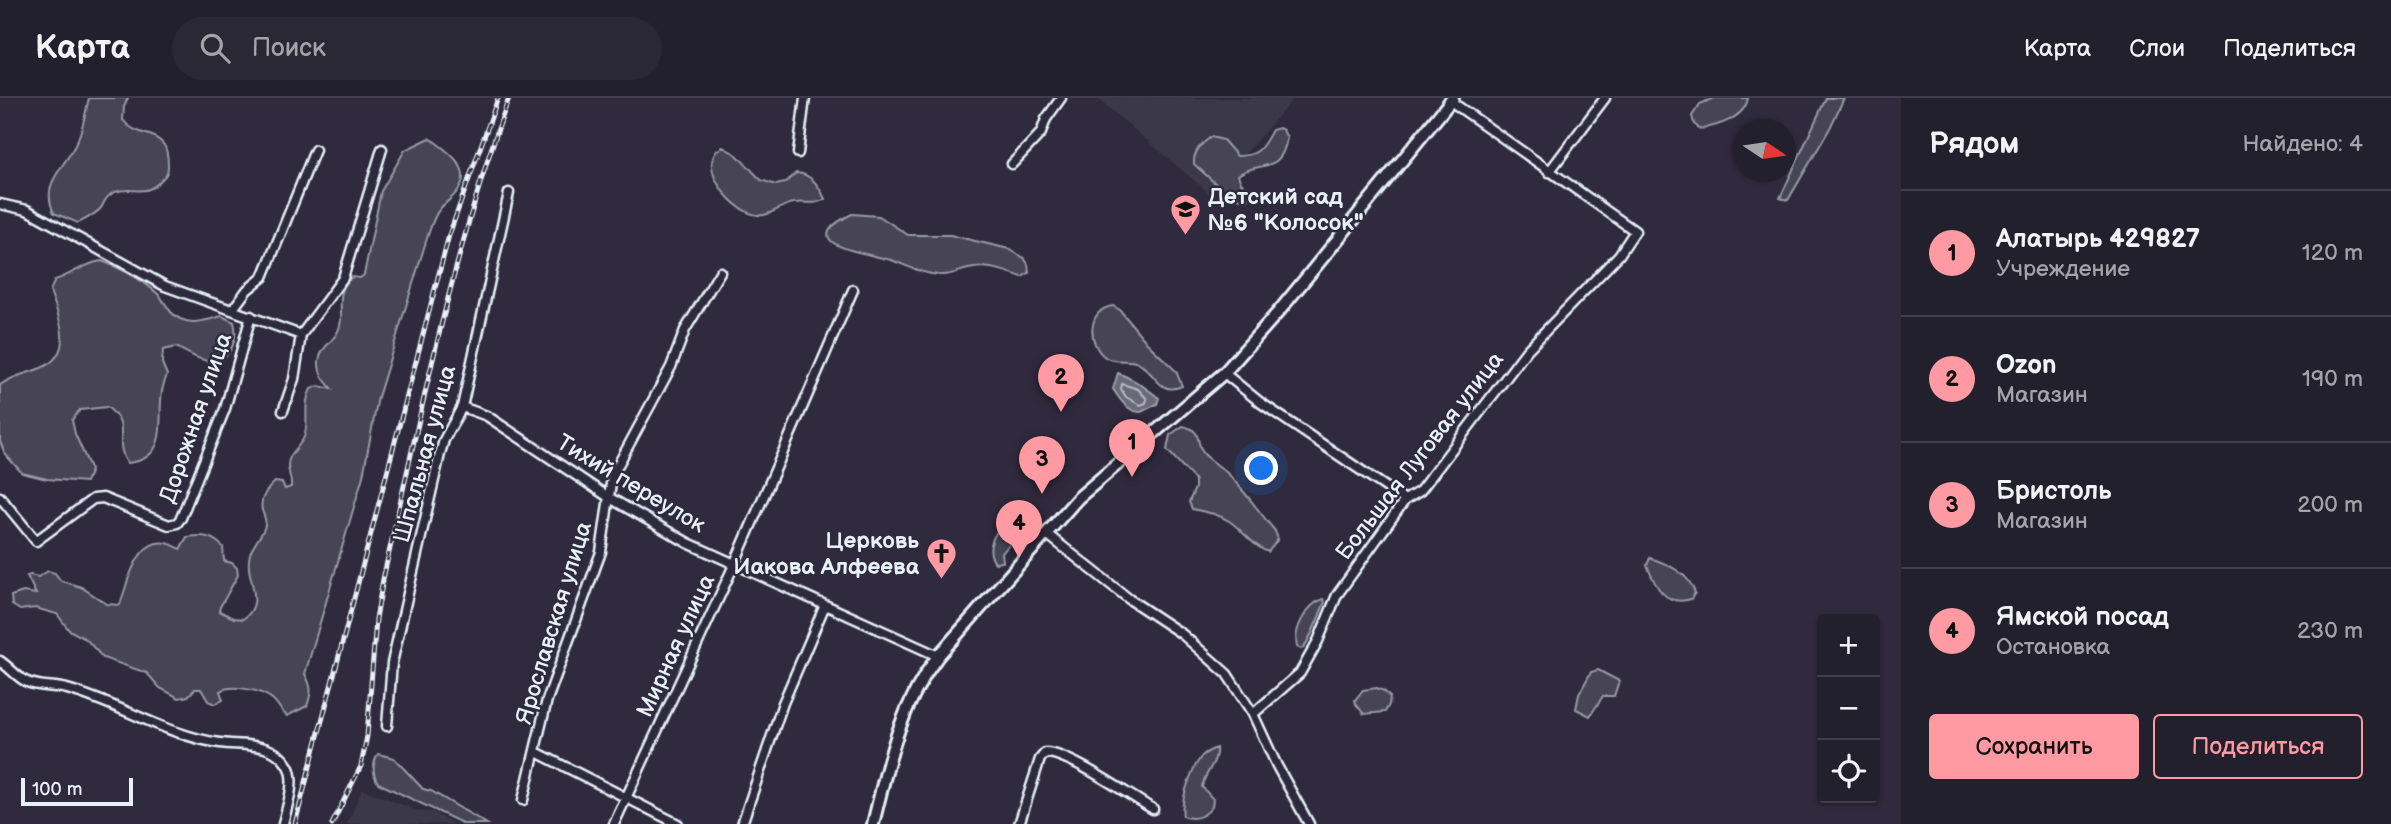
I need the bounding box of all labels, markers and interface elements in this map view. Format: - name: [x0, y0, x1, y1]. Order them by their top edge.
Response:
- search box: [172, 17, 662, 80]
- text: Карта: [35, 28, 130, 68]
- icon: search: [196, 29, 234, 67]
- text: Поиск: [252, 33, 326, 64]
- text: Карта: [2024, 34, 2091, 63]
- text: Слои: [2129, 34, 2185, 63]
- text: Поделиться: [2223, 34, 2356, 63]
- north arrow: [1733, 119, 1796, 182]
- text: Рядом: [1929, 126, 2019, 162]
- text: Найдено: 4: [2243, 130, 2363, 158]
- place label: Детский сад №6 "Колосок": [1208, 183, 1364, 237]
- school or university icon: Детский сад №6 "Колосок": [1168, 193, 1202, 237]
- text: Алатырь 429827: [1996, 224, 2200, 255]
- text: 1: [1947, 239, 1957, 267]
- text: 120 m: [2302, 239, 2363, 267]
- text: Учреждение: [1996, 255, 2130, 283]
- street label: Дорожная улица: [154, 329, 238, 507]
- street label: Большая Луговая улица: [1330, 346, 1510, 566]
- text: Ozon: [1996, 350, 2057, 381]
- pin: 2: [1038, 354, 1084, 412]
- street label: Шпальная улица: [388, 362, 462, 546]
- text: 2: [1945, 365, 1959, 393]
- text: 190 m: [2302, 365, 2363, 393]
- text: Магазин: [1996, 381, 2088, 409]
- pin: 1: [1109, 419, 1155, 477]
- street label: Тихий переулок: [552, 429, 711, 540]
- pin: 3: [1019, 436, 1065, 494]
- your location: [1244, 451, 1278, 485]
- text: Бристоль: [1996, 476, 2111, 507]
- text: 3: [1945, 491, 1959, 519]
- text: 200 m: [2297, 491, 2363, 519]
- pin: 4: [996, 500, 1042, 558]
- text: Магазин: [1996, 507, 2088, 535]
- street label: Ярославская улица: [510, 518, 598, 728]
- place label: Церковь Иакова Алфеева: [733, 527, 920, 581]
- church icon: Церковь Иакова Алфеева: [925, 537, 959, 581]
- street label: Мирная улица: [631, 570, 721, 722]
- text: Ямской посад: [1996, 602, 2169, 633]
- map controls: [1817, 614, 1880, 803]
- button: +: [1817, 614, 1880, 677]
- text: 4: [1945, 617, 1959, 645]
- text: 230 m: [2297, 617, 2363, 645]
- text: Остановка: [1996, 633, 2110, 661]
- button: −: [1817, 677, 1880, 740]
- button: Сохранить: [1929, 714, 2139, 779]
- button: Поделиться: [2153, 714, 2363, 779]
- button: locate: [1817, 740, 1880, 803]
- scale bar: [21, 775, 133, 807]
- text: 100 m: [32, 778, 83, 801]

